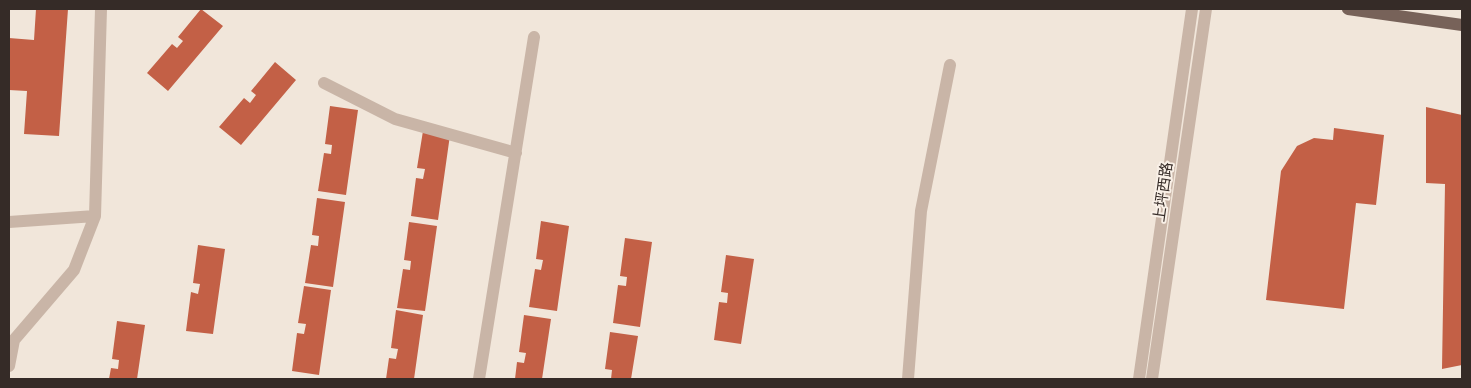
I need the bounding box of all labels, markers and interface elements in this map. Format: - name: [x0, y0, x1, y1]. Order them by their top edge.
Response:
- street label: 上坪西路: [1150, 161, 1176, 223]

